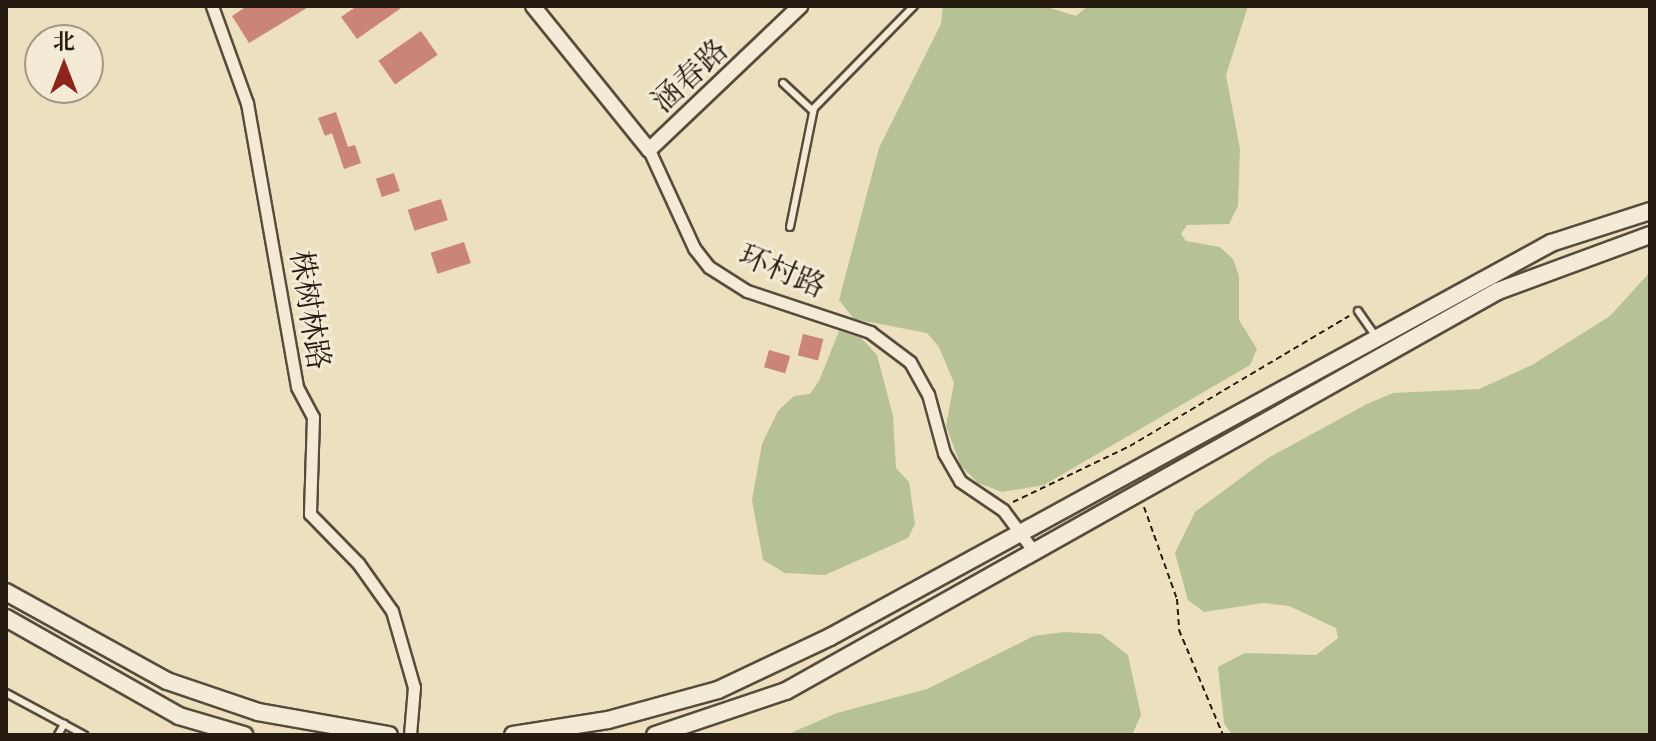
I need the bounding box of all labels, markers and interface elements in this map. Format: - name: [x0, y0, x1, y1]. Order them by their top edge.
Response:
- north arrow: [24, 24, 104, 104]
- text: 北: [53, 27, 75, 57]
- street label: 涵春路: [645, 32, 735, 120]
- street label: 环村路: [734, 237, 830, 305]
- street label: 株树林路: [283, 248, 337, 372]

